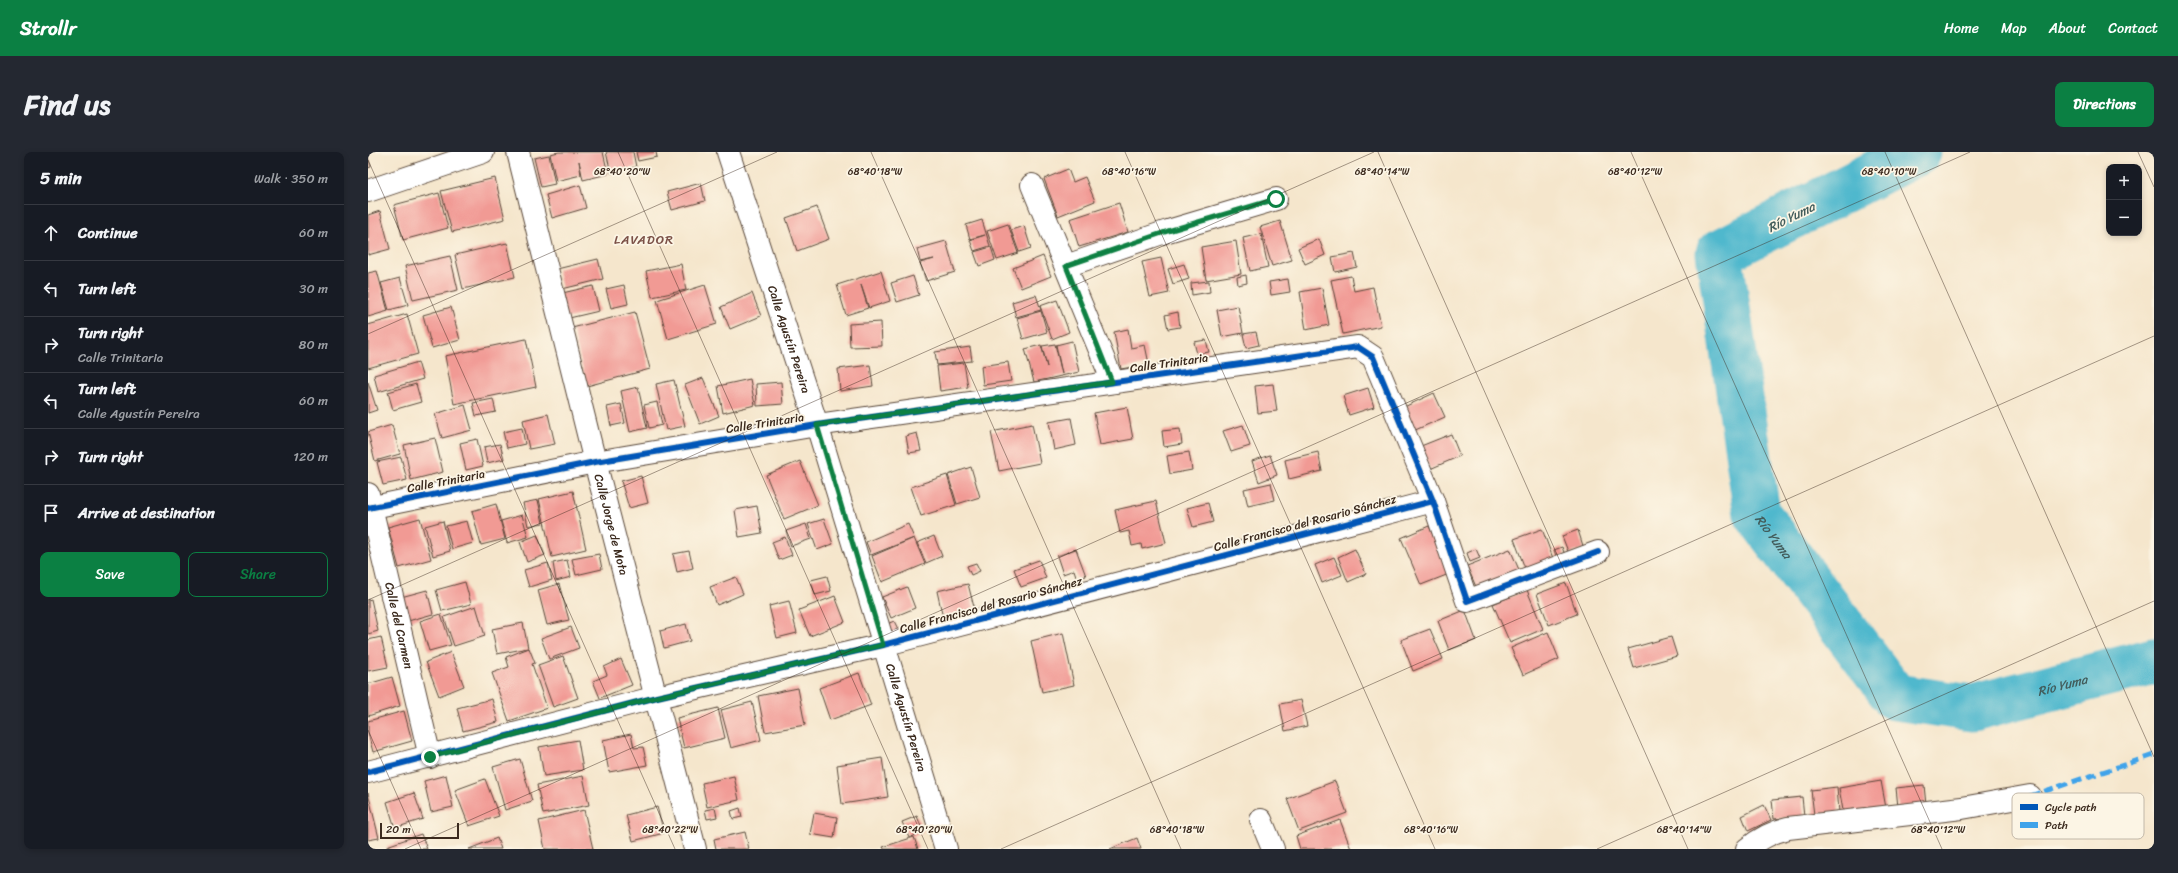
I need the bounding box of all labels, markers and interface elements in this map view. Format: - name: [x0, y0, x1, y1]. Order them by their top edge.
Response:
- text: Strollr: [20, 12, 76, 45]
- text: Home: [1944, 16, 1979, 41]
- text: Map: [2001, 16, 2027, 41]
- text: About: [2049, 16, 2086, 41]
- text: Contact: [2108, 16, 2158, 41]
- text: Find us: [24, 80, 111, 129]
- button: Directions: [2055, 82, 2154, 127]
- text: 5 min: [40, 163, 82, 193]
- text: 68°40'20"W: [594, 163, 650, 181]
- text: 68°40'18"W: [848, 163, 903, 181]
- text: 68°40'16"W: [1102, 163, 1156, 181]
- text: 68°40'14"W: [1355, 163, 1410, 181]
- text: 68°40'12"W: [1608, 163, 1662, 181]
- text: 68°40'10"W: [1862, 163, 1917, 181]
- map controls: [2106, 164, 2142, 236]
- button: +: [2106, 164, 2142, 200]
- text: Walk · 350 m: [254, 167, 328, 190]
- route start: [1267, 190, 1285, 208]
- water label: Río Yuma: [1763, 195, 1820, 239]
- button: −: [2106, 200, 2142, 236]
- text: Continue: [78, 220, 138, 246]
- text: 60 m: [299, 221, 328, 244]
- icon: ahead: [40, 222, 62, 244]
- district label: LAVADOR: [614, 228, 674, 251]
- text: Turn left: [78, 276, 136, 302]
- text: 30 m: [299, 277, 328, 300]
- icon: left: [40, 278, 62, 300]
- street label: Calle Agustín Pereira: [761, 282, 817, 396]
- text: Turn right: [78, 320, 143, 346]
- text: 80 m: [299, 333, 328, 356]
- icon: right: [40, 334, 62, 356]
- text: Calle Trinitaria: [78, 346, 163, 369]
- street label: Calle Trinitaria: [1128, 347, 1210, 379]
- text: Turn left: [78, 376, 136, 402]
- text: 60 m: [299, 389, 328, 412]
- icon: left: [40, 390, 62, 412]
- text: Calle Agustín Pereira: [78, 402, 200, 425]
- street label: Calle Trinitaria: [724, 406, 806, 440]
- text: Turn right: [78, 444, 143, 470]
- text: 120 m: [293, 445, 328, 468]
- icon: right: [40, 446, 62, 468]
- street label: Calle Trinitaria: [405, 463, 487, 499]
- street label: Calle Jorge de Mota: [588, 472, 635, 578]
- street label: Calle Francisco del Rosario Sánchez: [1211, 488, 1399, 558]
- text: Arrive at destination: [78, 500, 215, 526]
- icon: arrive: [40, 502, 62, 524]
- water label: Río Yuma: [1749, 509, 1799, 565]
- button: Save: [40, 552, 180, 597]
- button: Share: [188, 552, 328, 597]
- street label: Calle Francisco del Rosario Sánchez: [897, 570, 1085, 640]
- street label: Calle del Carmen: [378, 580, 420, 672]
- street label: Calle Agustín Pereira: [879, 661, 933, 775]
- water label: Río Yuma: [2035, 667, 2091, 702]
- route end: [421, 748, 439, 766]
- legend: [2012, 793, 2144, 839]
- text: Cycle path: [2045, 798, 2097, 817]
- text: Path: [2045, 816, 2068, 835]
- text: 20 m: [386, 820, 411, 839]
- scale bar: [380, 821, 459, 840]
- text: 68°40'22"W: [642, 821, 698, 839]
- text: 68°40'20"W: [896, 821, 952, 839]
- text: 68°40'18"W: [1150, 821, 1205, 839]
- text: 68°40'16"W: [1404, 821, 1458, 839]
- text: 68°40'14"W: [1657, 821, 1712, 839]
- text: 68°40'12"W: [1911, 821, 1965, 839]

